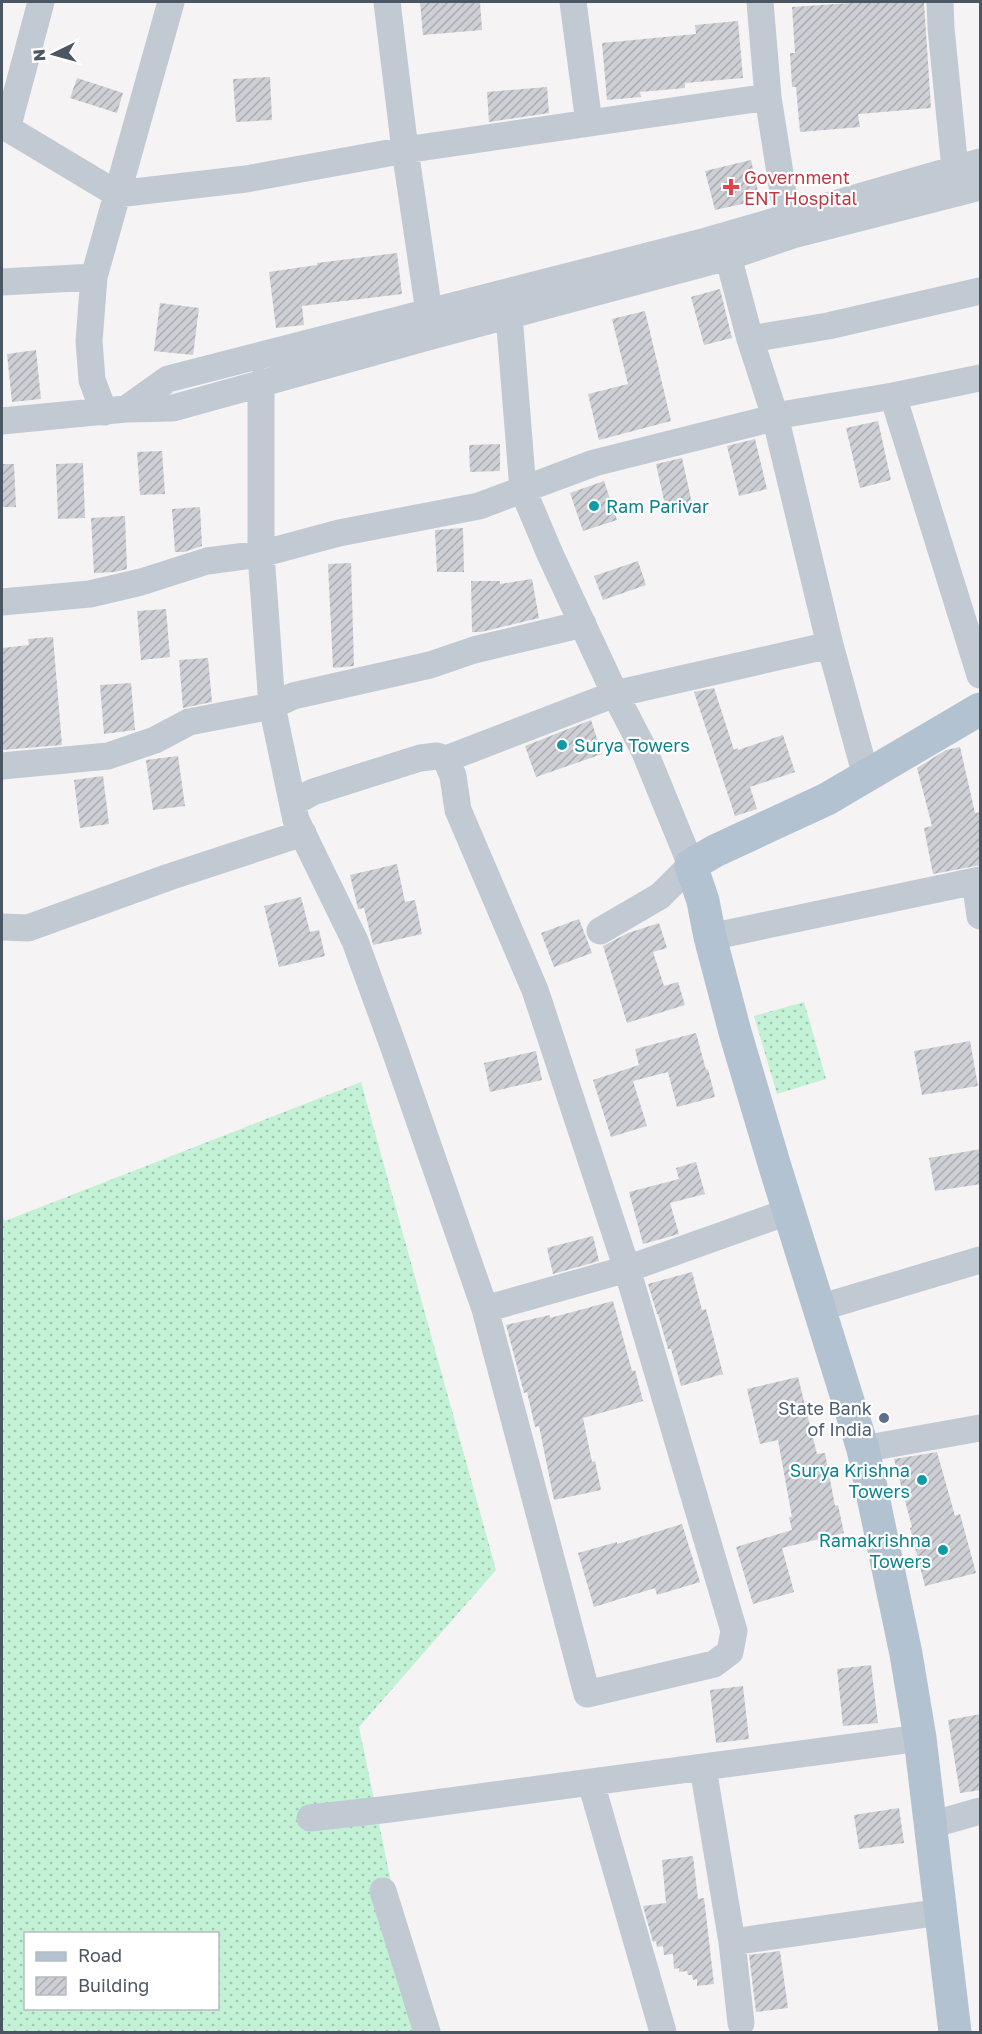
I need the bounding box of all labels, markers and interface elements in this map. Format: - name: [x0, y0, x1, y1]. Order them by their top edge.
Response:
- north arrow: [24, 24, 84, 84]
- text: N: [29, 48, 50, 62]
- place label: Government ENT Hospital: [744, 166, 858, 209]
- marker: Government ENT Hospital: [722, 178, 740, 196]
- place label: Ram Parivar: [606, 495, 709, 517]
- marker: Ram Parivar: [587, 499, 601, 513]
- place label: Surya Towers: [574, 734, 690, 756]
- marker: Surya Towers: [555, 738, 569, 752]
- place label: State Bank of India: [778, 1397, 872, 1440]
- marker: State Bank of India: [877, 1411, 891, 1425]
- place label: Surya Krishna Towers: [790, 1459, 910, 1502]
- marker: Surya Krishna Towers: [915, 1473, 929, 1487]
- place label: Ramakrishna Towers: [819, 1529, 931, 1572]
- marker: Ramakrishna Towers: [936, 1543, 950, 1557]
- legend: [24, 1932, 219, 2010]
- text: Road: [78, 1944, 122, 1966]
- text: Building: [78, 1974, 149, 1996]

